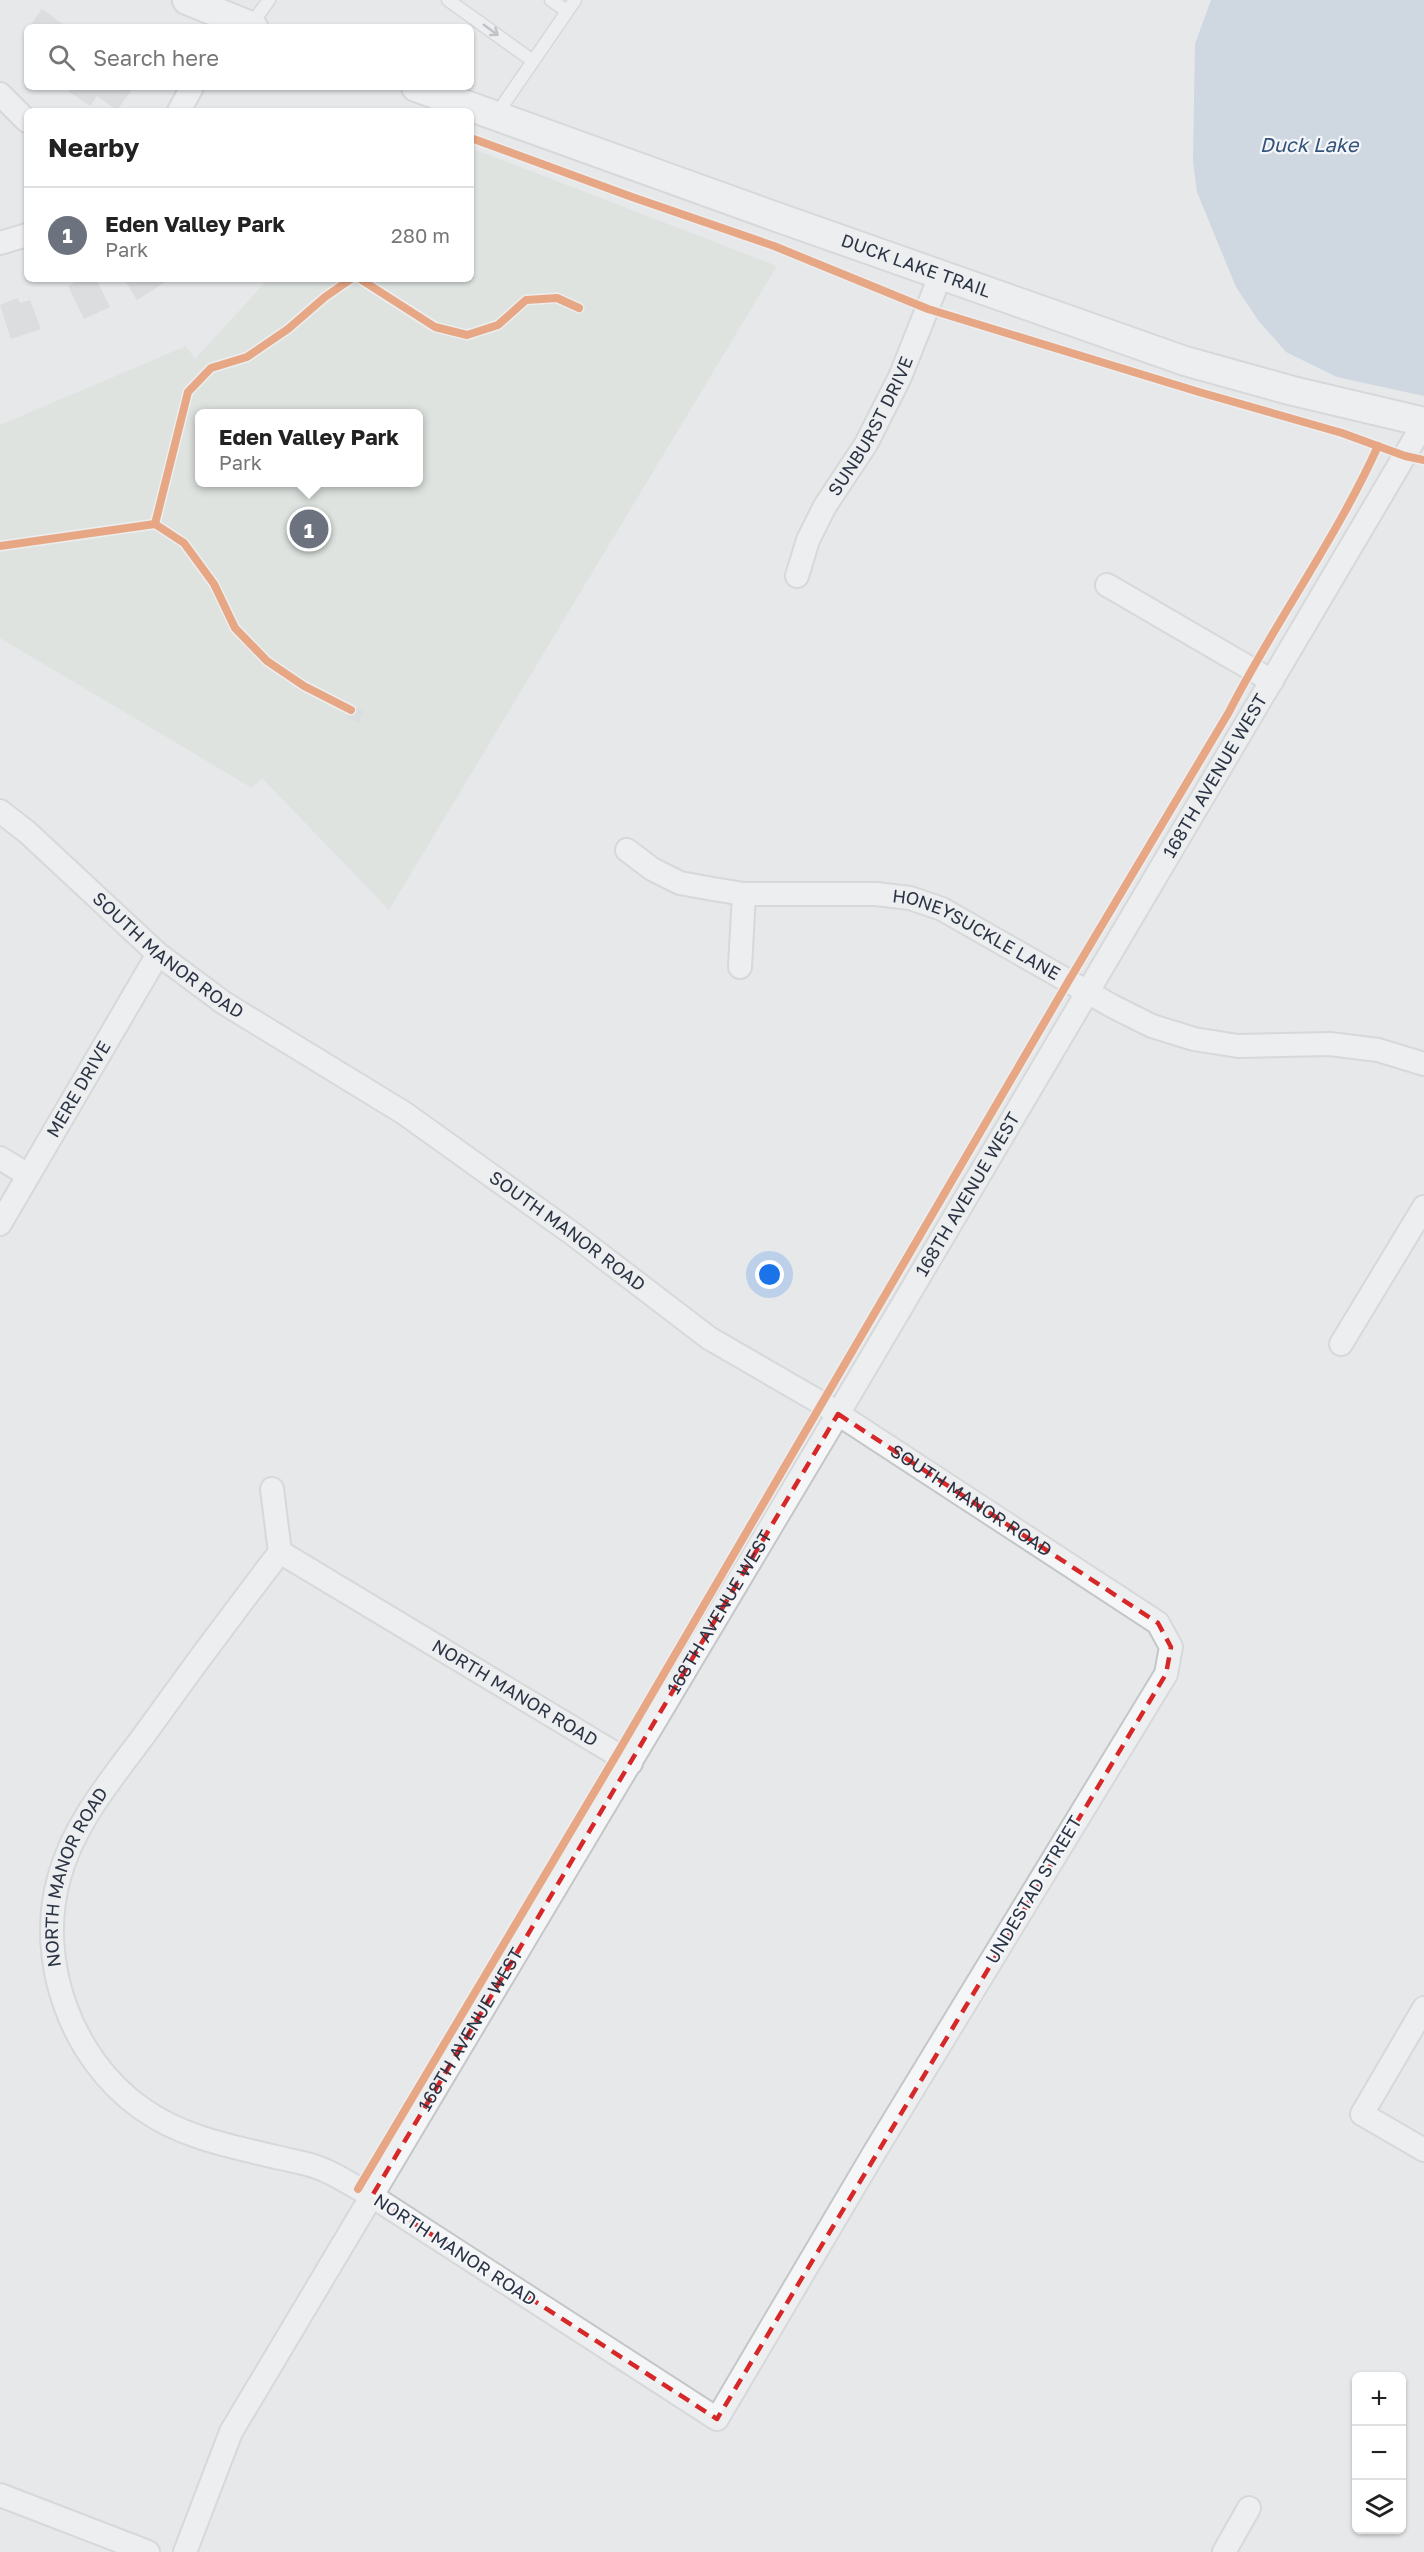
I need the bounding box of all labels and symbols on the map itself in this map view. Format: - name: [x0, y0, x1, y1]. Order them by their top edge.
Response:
- one-way arrow: [482, 24, 498, 36]
- water label: Duck Lake: [1260, 132, 1360, 156]
- street label: DUCK LAKE TRAIL: [838, 229, 994, 302]
- street label: SUNBURST DRIVE: [823, 353, 917, 500]
- pin: 1: [290, 506, 328, 552]
- street label: 168TH AVENUE WEST: [1157, 690, 1271, 861]
- street label: HONEYSUCKLE LANE: [891, 884, 1064, 984]
- street label: SOUTH MANOR ROAD: [89, 887, 248, 1022]
- street label: MERE DRIVE: [41, 1037, 115, 1141]
- street label: 168TH AVENUE WEST: [910, 1108, 1024, 1280]
- street label: SOUTH MANOR ROAD: [485, 1166, 650, 1295]
- your location: [755, 1260, 784, 1289]
- street label: SOUTH MANOR ROAD: [887, 1439, 1057, 1561]
- street label: 168TH AVENUE WEST: [662, 1526, 776, 1697]
- street label: NORTH MANOR ROAD: [428, 1634, 602, 1751]
- street label: NORTH MANOR ROAD: [40, 1783, 112, 1969]
- street label: UNDESTAD STREET: [980, 1812, 1086, 1967]
- street label: 168TH AVENUE WEST: [413, 1943, 527, 2115]
- street label: NORTH MANOR ROAD: [370, 2188, 541, 2310]

